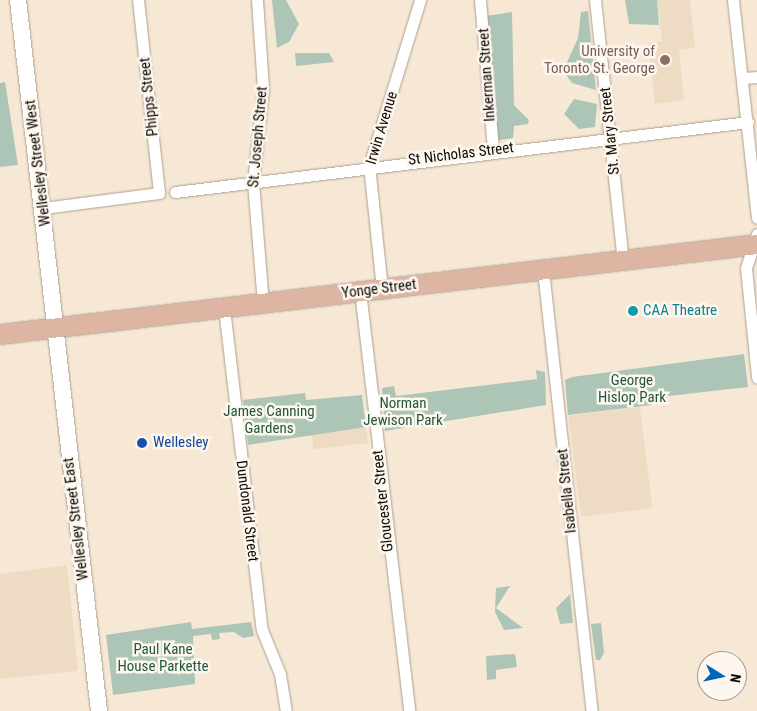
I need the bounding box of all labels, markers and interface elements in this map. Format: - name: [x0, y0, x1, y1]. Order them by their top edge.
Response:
- street label: Inkerman Street: [475, 28, 499, 122]
- place label: University of Toronto St. George: [544, 42, 655, 77]
- marker: University of Toronto St. George: [659, 54, 671, 66]
- street label: Phipps Street: [136, 57, 162, 137]
- street label: St. Joseph Street: [245, 86, 271, 188]
- street label: St. Mary Street: [596, 86, 624, 176]
- street label: Irwin Avenue: [362, 89, 402, 167]
- street label: Wellesley Street West: [21, 99, 55, 227]
- street label: St Nicholas Street: [407, 139, 515, 169]
- street label: Yonge Street: [341, 275, 417, 303]
- place label: CAA Theatre: [643, 302, 717, 320]
- marker: CAA Theatre: [627, 305, 639, 317]
- park label: George Hislop Park: [598, 371, 666, 406]
- park label: Norman Jewison Park: [363, 394, 443, 429]
- park label: James Canning Gardens: [223, 402, 315, 437]
- place label: Wellesley: [153, 434, 209, 452]
- marker: Wellesley: [135, 436, 149, 450]
- street label: Isabella Street: [554, 448, 580, 534]
- street label: Gloucester Street: [369, 449, 397, 553]
- street label: Wellesley Street East: [60, 457, 92, 581]
- street label: Dundonald Street: [232, 459, 262, 563]
- park label: Paul Kane House Parkette: [118, 640, 208, 675]
- north arrow: [697, 651, 747, 701]
- text: N: [727, 673, 744, 684]

